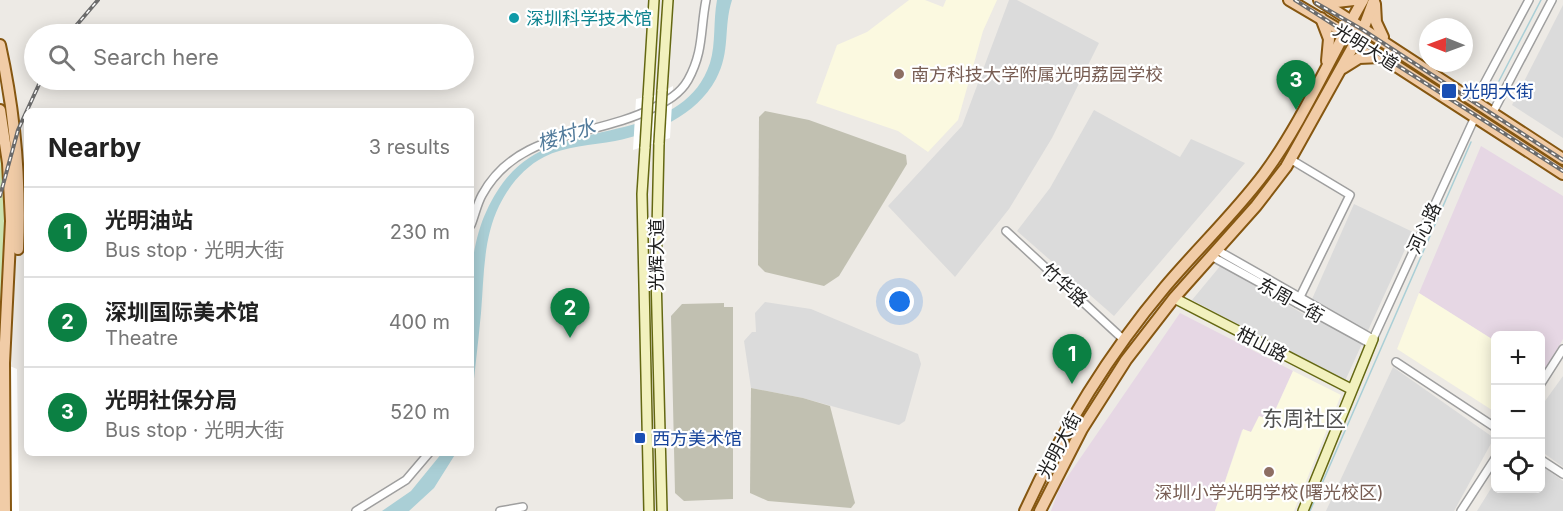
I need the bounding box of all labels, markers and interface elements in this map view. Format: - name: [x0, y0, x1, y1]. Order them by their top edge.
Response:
- place label: 深圳科学技术馆: [526, 8, 652, 29]
- marker: 深圳科学技术馆: [507, 11, 521, 25]
- north arrow: [1419, 18, 1473, 72]
- street label: 光明大道: [1330, 19, 1402, 75]
- search box: [24, 24, 474, 90]
- icon: search: [45, 41, 78, 74]
- text: Search here: [93, 44, 219, 70]
- pin: 3: [1276, 60, 1316, 110]
- place label: 南方科技大学附属光明荔园学校: [911, 64, 1163, 85]
- marker: 南方科技大学附属光明荔园学校: [892, 67, 906, 81]
- place label: 光明大街: [1462, 81, 1534, 102]
- marker: 光明大街: [1440, 82, 1458, 100]
- water label: 楼村水: [534, 114, 599, 156]
- text: Nearby: [48, 132, 141, 163]
- text: 3 results: [369, 135, 450, 159]
- street label: 河心路: [1403, 199, 1445, 257]
- text: 光明油站: [105, 207, 193, 233]
- street label: 光辉大道: [646, 219, 667, 291]
- text: 1: [63, 220, 72, 244]
- text: 230 m: [390, 220, 450, 244]
- text: Bus stop · 光明大街: [105, 238, 284, 262]
- street label: 竹华路: [1038, 259, 1092, 311]
- street label: 东周一街: [1254, 273, 1328, 327]
- your location: [885, 287, 914, 316]
- pin: 2: [550, 288, 590, 338]
- text: 深圳国际美术馆: [105, 299, 259, 325]
- text: 2: [61, 310, 74, 334]
- text: 400 m: [389, 310, 450, 334]
- street label: 柑山路: [1233, 322, 1291, 366]
- text: Theatre: [105, 326, 178, 350]
- map controls: [1491, 331, 1545, 493]
- button: +: [1491, 331, 1545, 385]
- pin: 1: [1052, 334, 1092, 384]
- button: −: [1491, 385, 1545, 439]
- text: 光明社保分局: [105, 387, 237, 413]
- text: 3: [61, 400, 74, 424]
- text: 520 m: [390, 400, 450, 424]
- district label: 东周社区: [1262, 406, 1346, 431]
- street label: 光明大街: [1033, 408, 1085, 482]
- text: Bus stop · 光明大街: [105, 418, 284, 442]
- place label: 西方美术馆: [652, 428, 742, 449]
- marker: 西方美术馆: [633, 431, 647, 445]
- button: locate: [1491, 439, 1545, 493]
- marker: 深圳小学光明学校(曙光校区): [1262, 465, 1276, 479]
- place label: 深圳小学光明学校(曙光校区): [1154, 482, 1384, 503]

